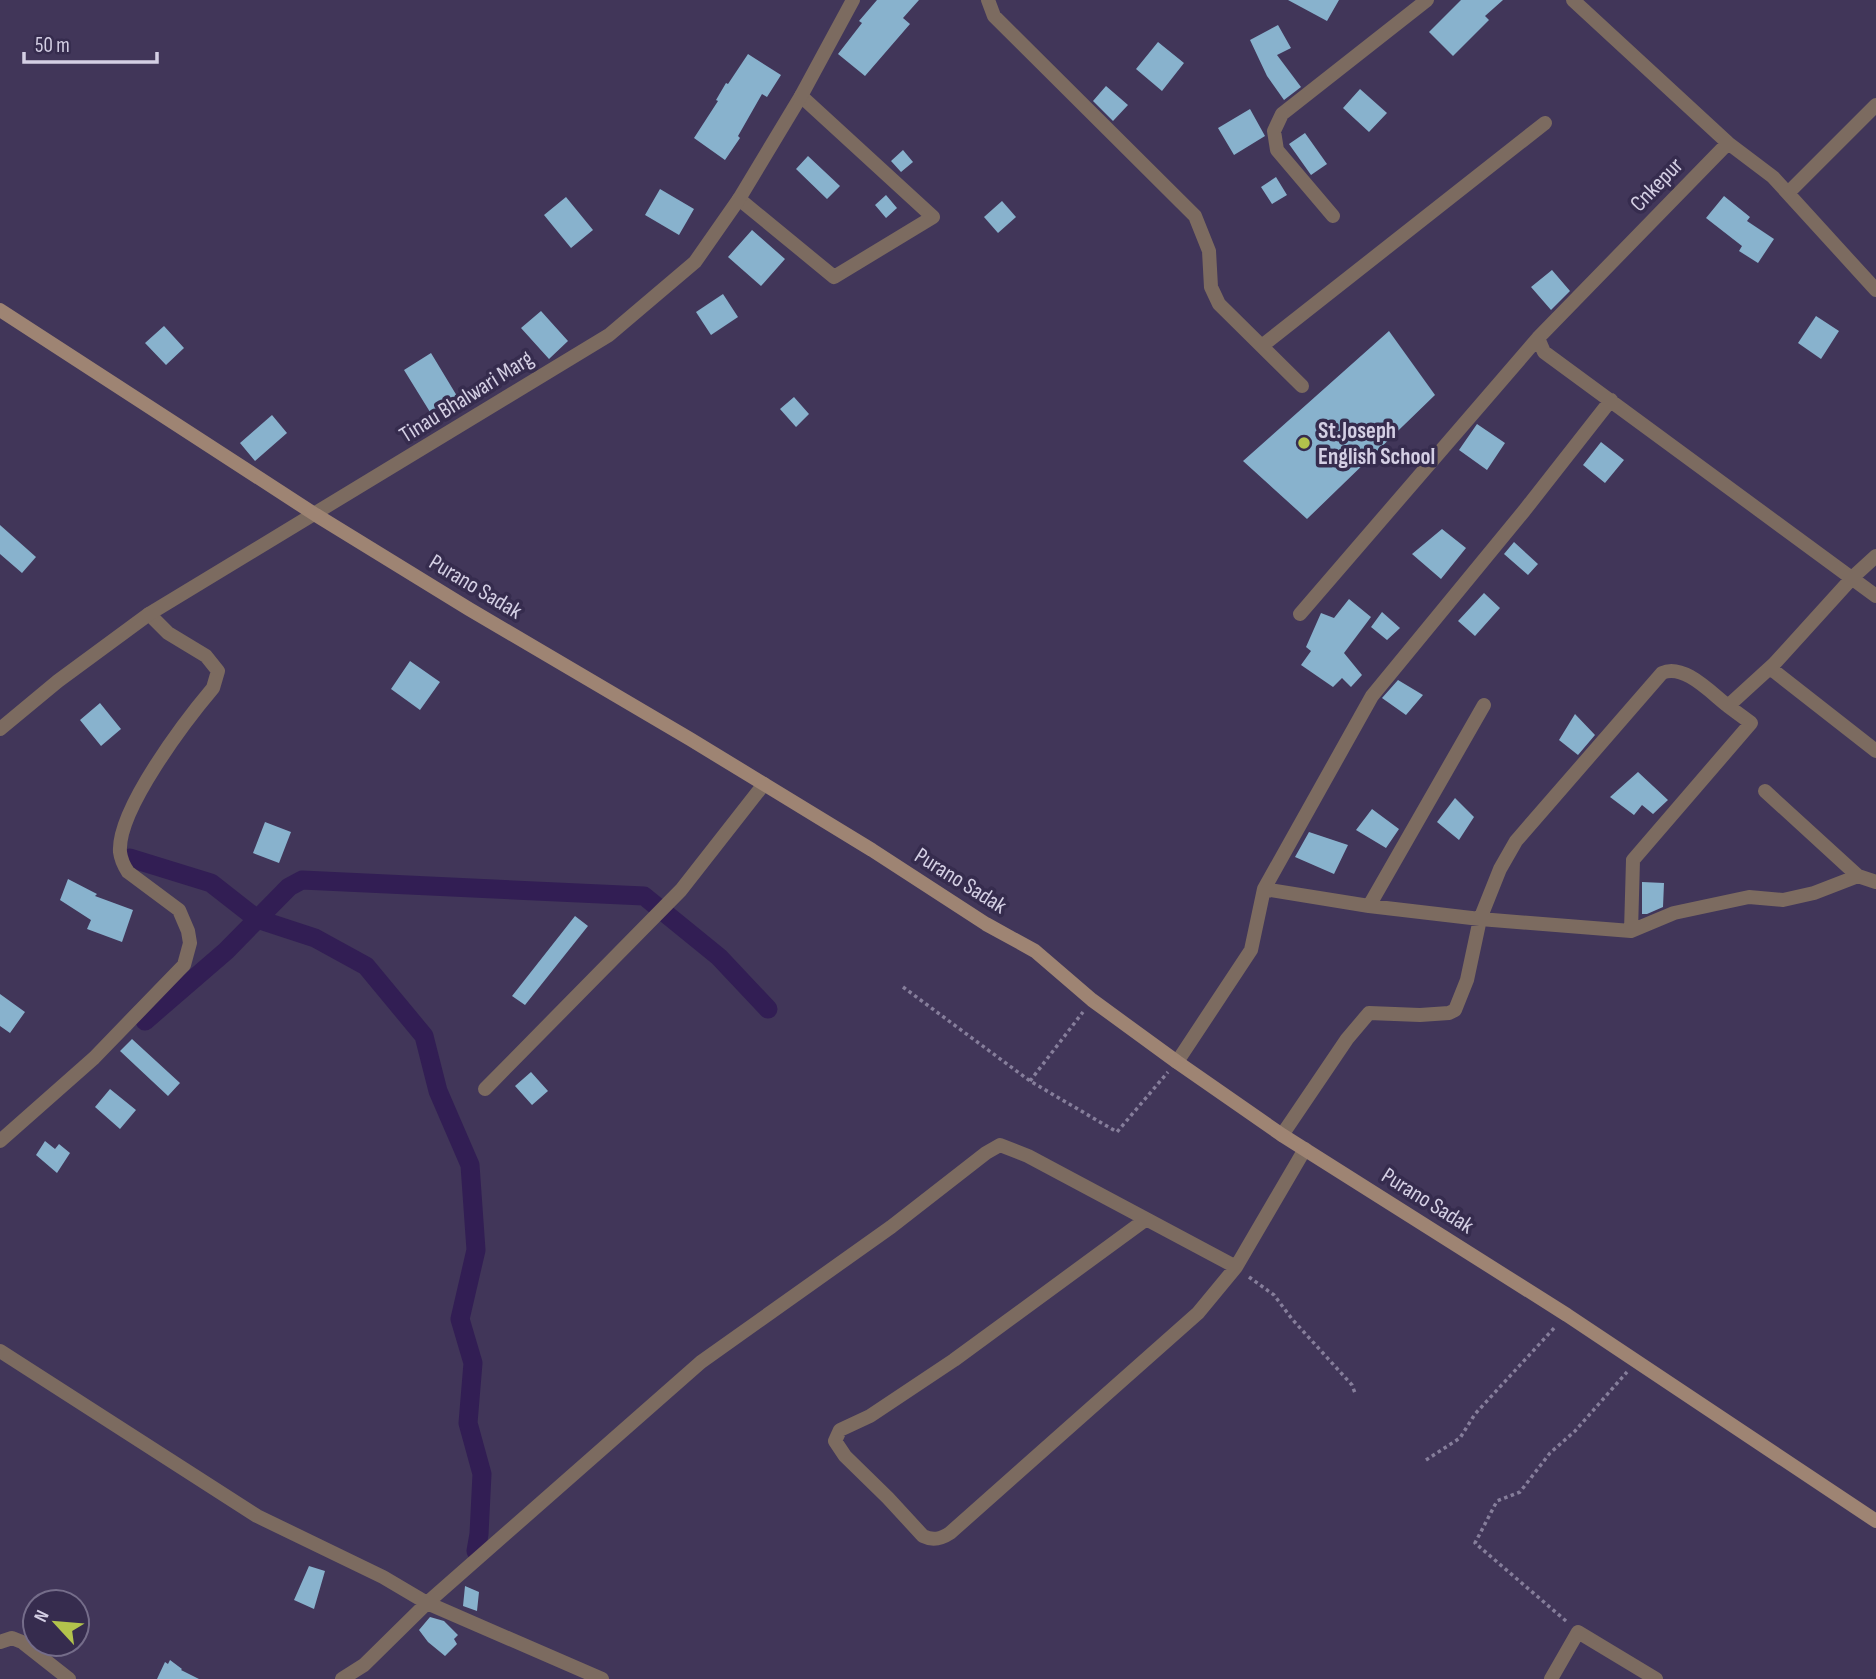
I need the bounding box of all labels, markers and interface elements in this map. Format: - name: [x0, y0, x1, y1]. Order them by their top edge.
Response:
- scale bar: [24, 21, 158, 65]
- text: 50 m: [35, 33, 70, 58]
- street label: Cnkepur: [1624, 152, 1689, 218]
- street label: Tinau Bhalwari Marg: [394, 345, 539, 449]
- place label: St.Joseph English School: [1318, 417, 1435, 471]
- marker: St.Joseph English School: [1296, 435, 1312, 451]
- street label: Purano Sadak: [424, 548, 527, 626]
- street label: Purano Sadak: [909, 842, 1012, 920]
- street label: Purano Sadak: [1376, 1162, 1479, 1240]
- north arrow: [21, 1588, 91, 1658]
- text: N: [30, 1607, 55, 1626]

